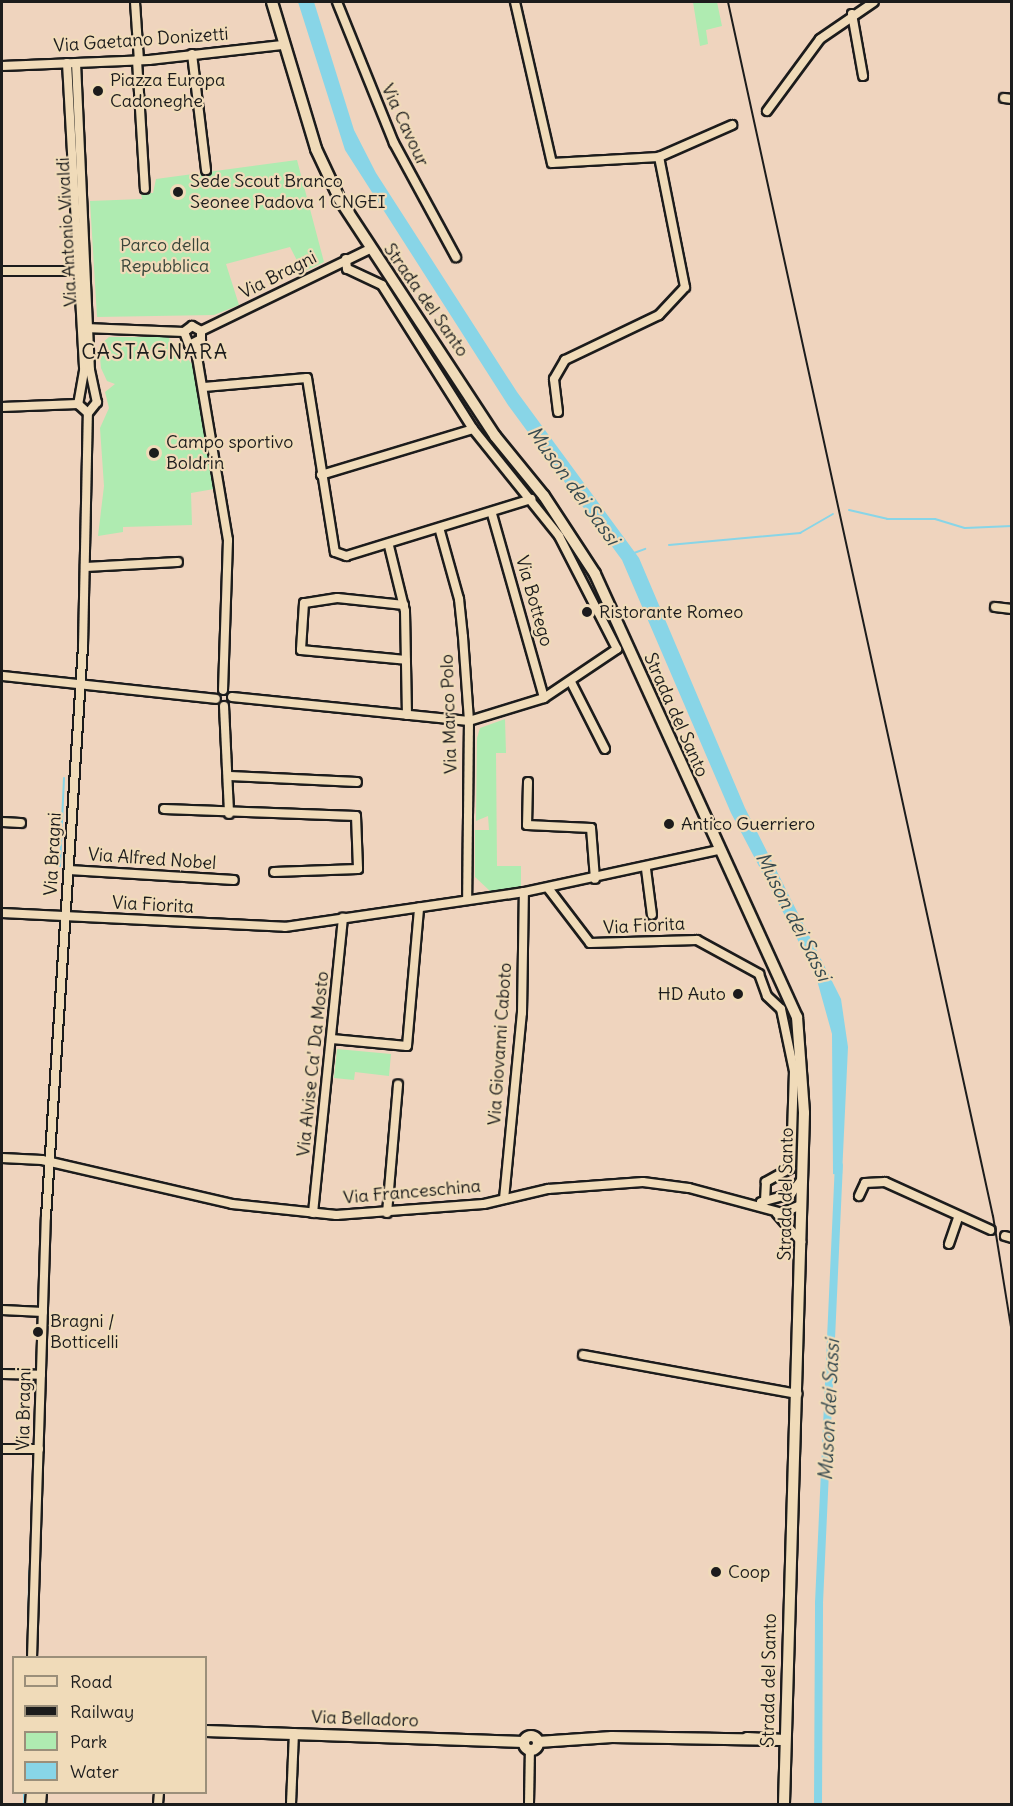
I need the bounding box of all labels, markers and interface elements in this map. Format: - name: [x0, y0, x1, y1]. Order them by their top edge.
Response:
- street label: Via Gaetano Donizetti: [53, 23, 229, 57]
- place label: Piazza Europa Cadoneghe: [110, 70, 225, 112]
- street label: Via Cavour: [377, 80, 433, 170]
- marker: Piazza Europa Cadoneghe: [91, 84, 105, 98]
- street label: Via Antonio Vivaldi: [52, 157, 82, 307]
- place label: Sede Scout Branco Seonee Padova 1 CNGEI: [190, 171, 386, 213]
- marker: Sede Scout Branco Seonee Padova 1 CNGEI: [171, 185, 185, 199]
- park label: Parco della Repubblica: [120, 235, 210, 278]
- street label: Strada del Santo: [379, 239, 473, 361]
- street label: Via Bragni: [236, 246, 320, 304]
- district label: CASTAGNARA: [81, 339, 229, 365]
- water label: Muson dei Sassi: [523, 421, 625, 549]
- place label: Campo sportivo Boldrin: [166, 432, 293, 474]
- marker: Campo sportivo Boldrin: [147, 446, 161, 460]
- street label: Via Bottego: [511, 553, 557, 649]
- place label: Ristorante Romeo: [599, 601, 743, 623]
- marker: Ristorante Romeo: [580, 605, 594, 619]
- street label: Strada del Santo: [639, 650, 713, 780]
- street label: Via Marco Polo: [436, 654, 462, 774]
- street label: Via Bragni: [40, 812, 66, 896]
- place label: Antico Guerriero: [681, 813, 815, 835]
- marker: Antico Guerriero: [662, 817, 676, 831]
- street label: Via Alfred Nobel: [87, 844, 217, 874]
- water label: Muson dei Sassi: [751, 848, 837, 984]
- street label: Via Fiorita: [112, 892, 194, 918]
- street label: Via Fiorita: [603, 913, 685, 939]
- street label: Via Giovanni Caboto: [484, 962, 516, 1126]
- street label: Via Alvise Ca' Da Mosto: [293, 970, 333, 1158]
- place label: HD Auto: [658, 983, 726, 1005]
- marker: HD Auto: [731, 987, 745, 1001]
- street label: Strada del Santo: [774, 1127, 798, 1261]
- street label: Via Franceschina: [342, 1175, 482, 1209]
- place label: Bragni / Botticelli: [50, 1311, 119, 1354]
- marker: Bragni / Botticelli: [31, 1325, 45, 1339]
- water label: Muson dei Sassi: [812, 1339, 844, 1481]
- street label: Via Bragni: [12, 1367, 36, 1451]
- place label: Coop: [728, 1561, 770, 1583]
- marker: Coop: [709, 1565, 723, 1579]
- street label: Strada del Santo: [757, 1613, 781, 1747]
- legend: [12, 1656, 207, 1794]
- text: Road: [70, 1670, 112, 1693]
- text: Railway: [70, 1700, 134, 1723]
- street label: Via Belladoro: [311, 1706, 419, 1732]
- text: Park: [70, 1730, 107, 1753]
- text: Water: [70, 1760, 119, 1783]

